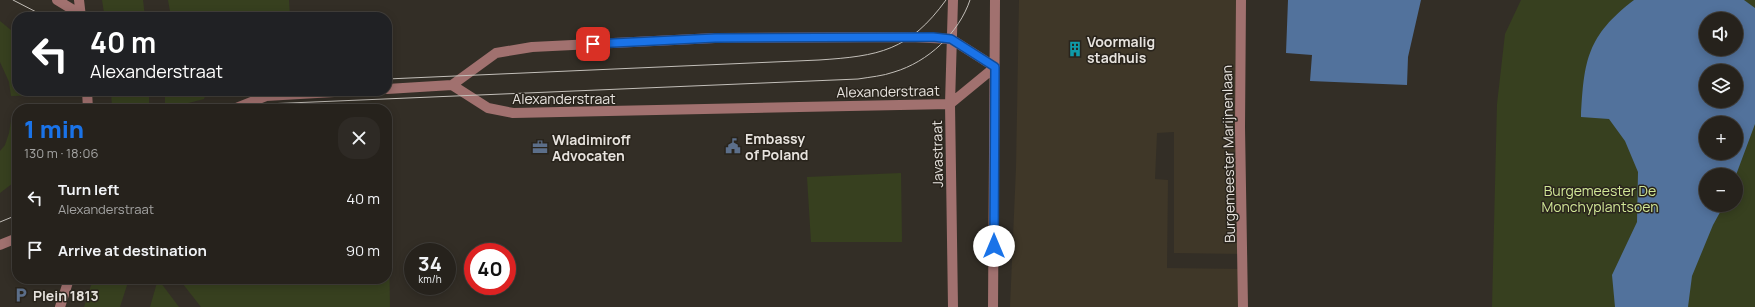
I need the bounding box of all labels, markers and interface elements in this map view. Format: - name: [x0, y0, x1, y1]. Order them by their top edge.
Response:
- map controls: [1699, 12, 1743, 212]
- button: sound: [1699, 12, 1743, 56]
- text: 40 m: [90, 23, 156, 61]
- pin: [576, 27, 610, 61]
- icon: left: [24, 28, 76, 80]
- place label: Voormalig stadhuis: [1087, 32, 1155, 67]
- icon: arrive: [582, 33, 604, 55]
- building icon: Voormalig stadhuis: [1066, 40, 1084, 58]
- text: Alexanderstraat: [90, 59, 223, 83]
- button: layers: [1699, 64, 1743, 108]
- street label: Burgemeester Marijnenlaan: [1217, 65, 1239, 243]
- street label: Alexanderstraat: [836, 81, 940, 101]
- street label: Alexanderstraat: [512, 89, 616, 108]
- text: 1 min: [24, 112, 84, 145]
- button: +: [1699, 116, 1743, 160]
- button: close: [338, 117, 380, 159]
- street label: Javastraat: [927, 120, 947, 188]
- place label: Embassy of Poland: [745, 129, 809, 164]
- place label: Wladimiroff Advocaten: [552, 130, 631, 165]
- public building icon: Embassy of Poland: [724, 137, 742, 155]
- office icon: Wladimiroff Advocaten: [531, 138, 549, 156]
- text: 130 m · 18:06: [24, 144, 98, 162]
- button: −: [1699, 168, 1743, 212]
- text: Turn left: [58, 179, 120, 200]
- park label: Burgemeester De Monchyplantsoen: [1542, 181, 1658, 216]
- icon: left: [24, 187, 46, 209]
- text: 40 m: [346, 188, 380, 209]
- text: Alexanderstraat: [58, 200, 154, 218]
- position arrow: [973, 225, 1015, 267]
- icon: arrive: [24, 239, 46, 261]
- text: Arrive at destination: [58, 240, 207, 261]
- text: 90 m: [346, 240, 380, 261]
- speed limit sign: 40: [464, 243, 516, 295]
- text: 34: [418, 250, 442, 277]
- text: km/h: [418, 272, 442, 286]
- parking icon: Plein 1813: [12, 286, 30, 304]
- place label: Plein 1813: [33, 286, 99, 305]

